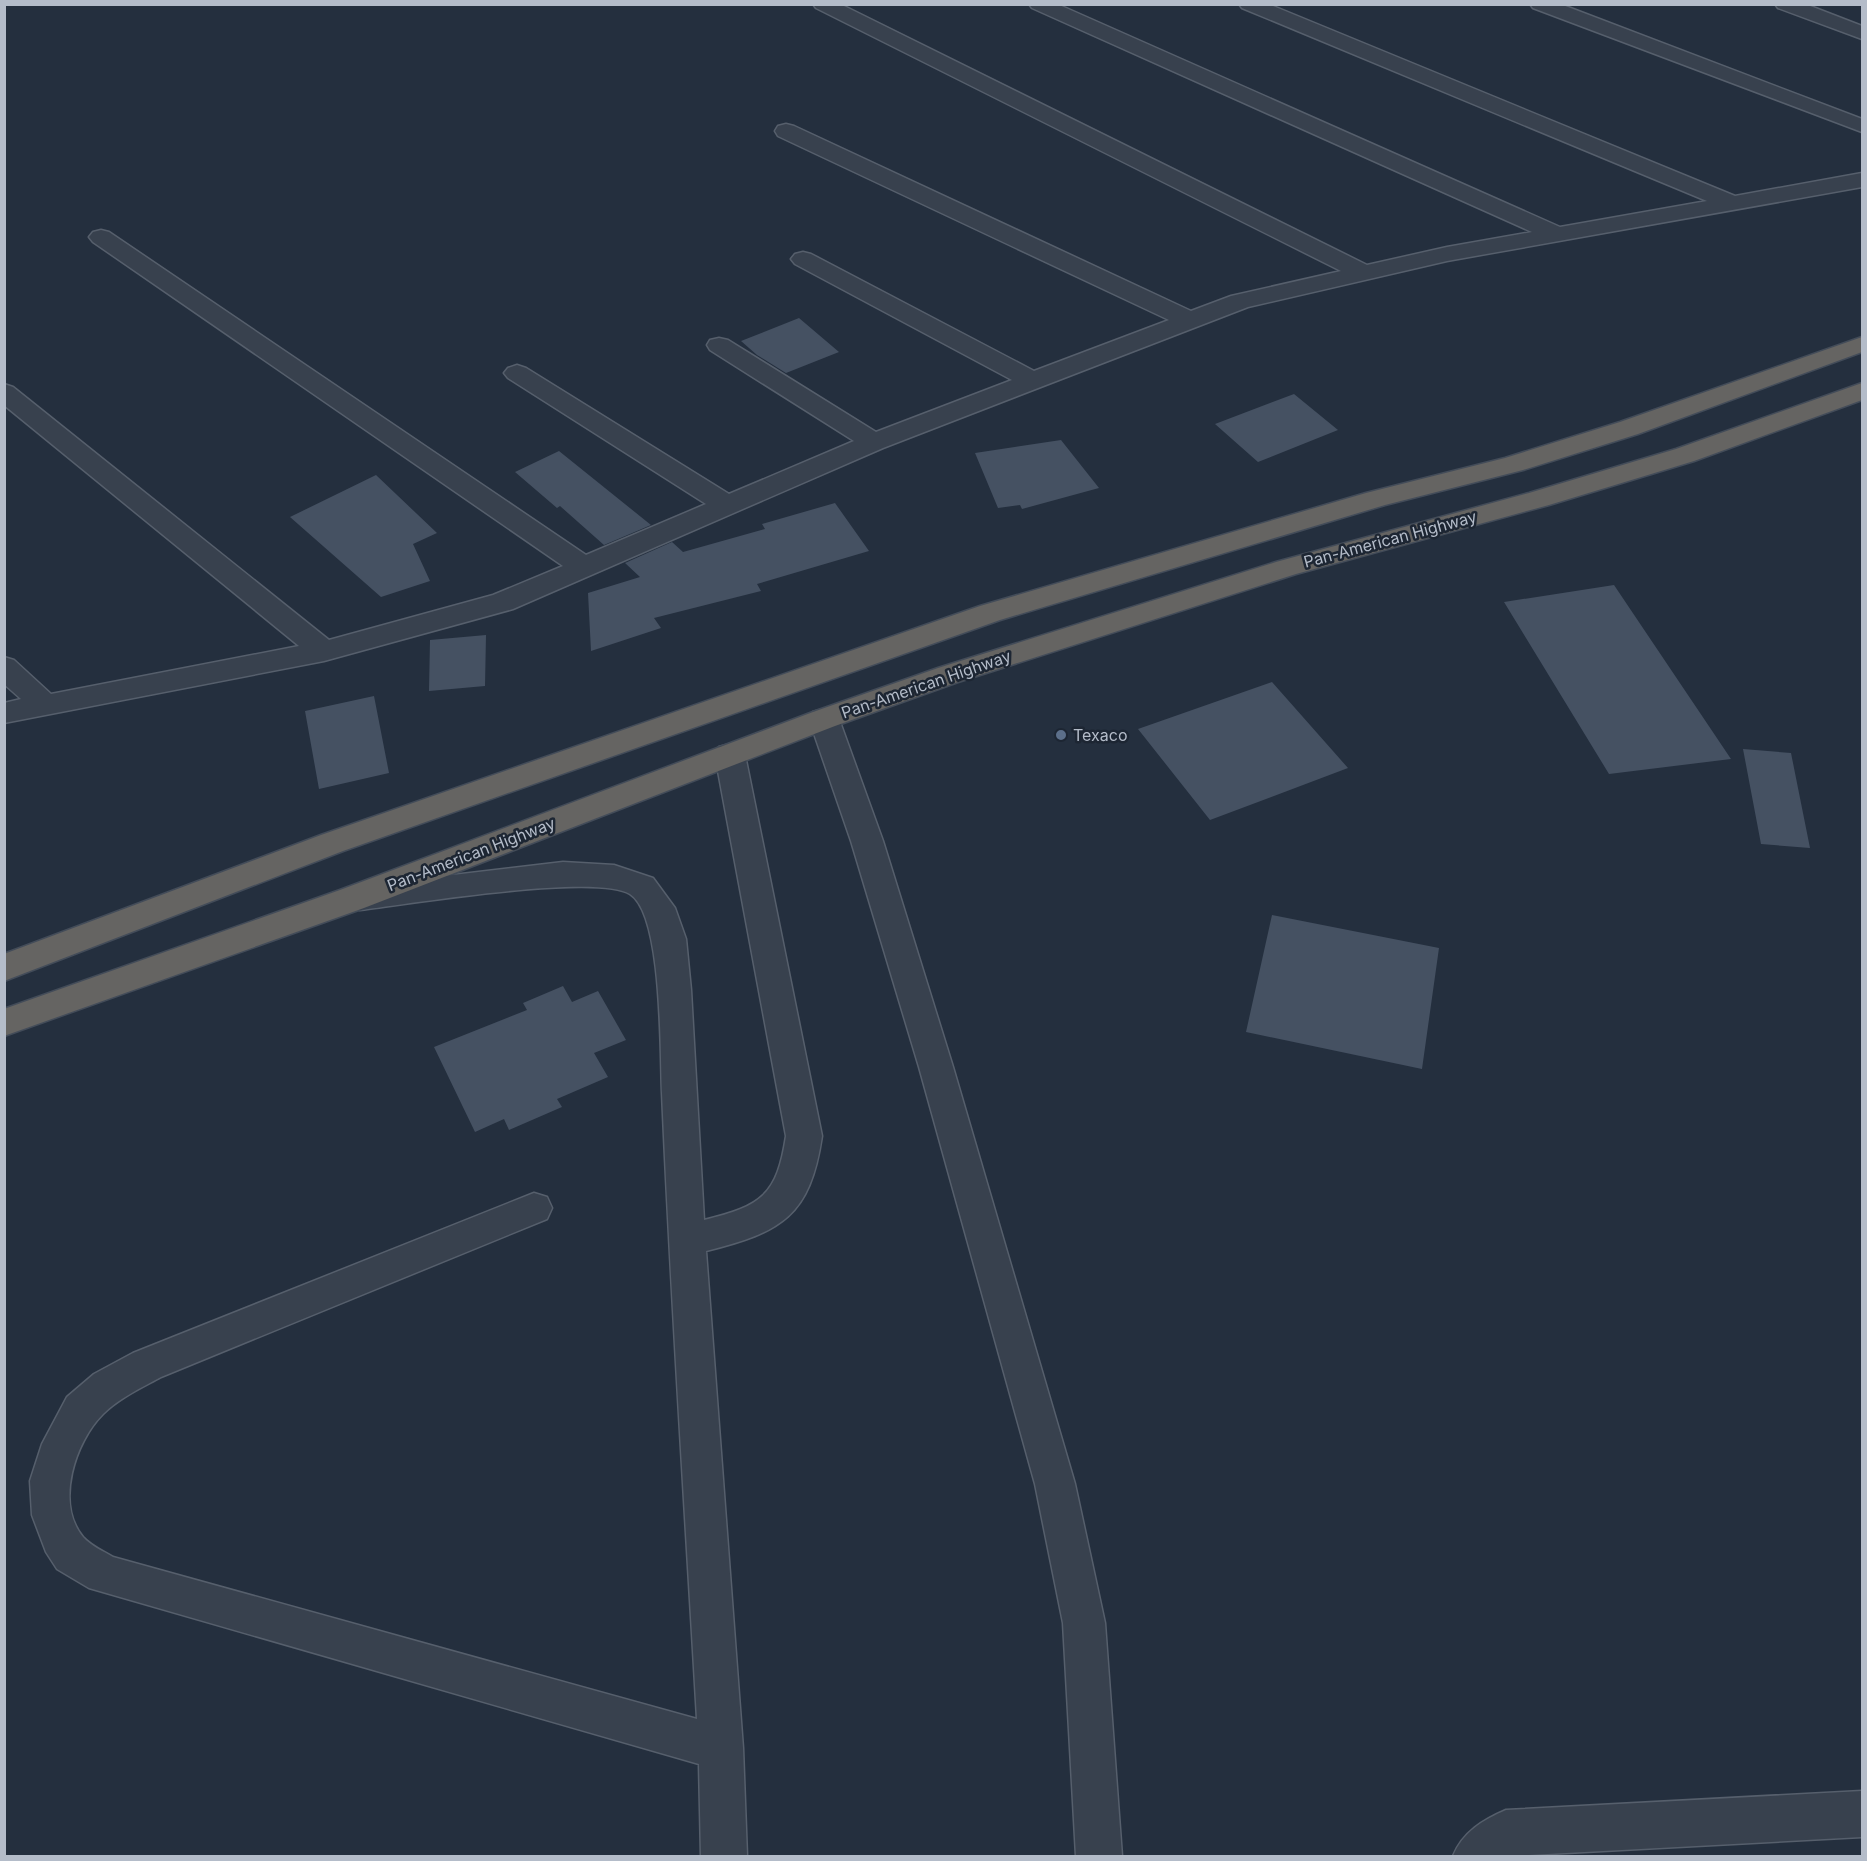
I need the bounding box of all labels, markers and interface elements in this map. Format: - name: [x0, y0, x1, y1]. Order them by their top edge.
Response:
- street label: Pan-American Highway: [1301, 506, 1479, 572]
- street label: Pan-American Highway: [839, 646, 1013, 722]
- place label: Texaco: [1073, 725, 1128, 745]
- marker: Texaco: [1054, 728, 1068, 742]
- street label: Pan-American Highway: [384, 813, 558, 895]

